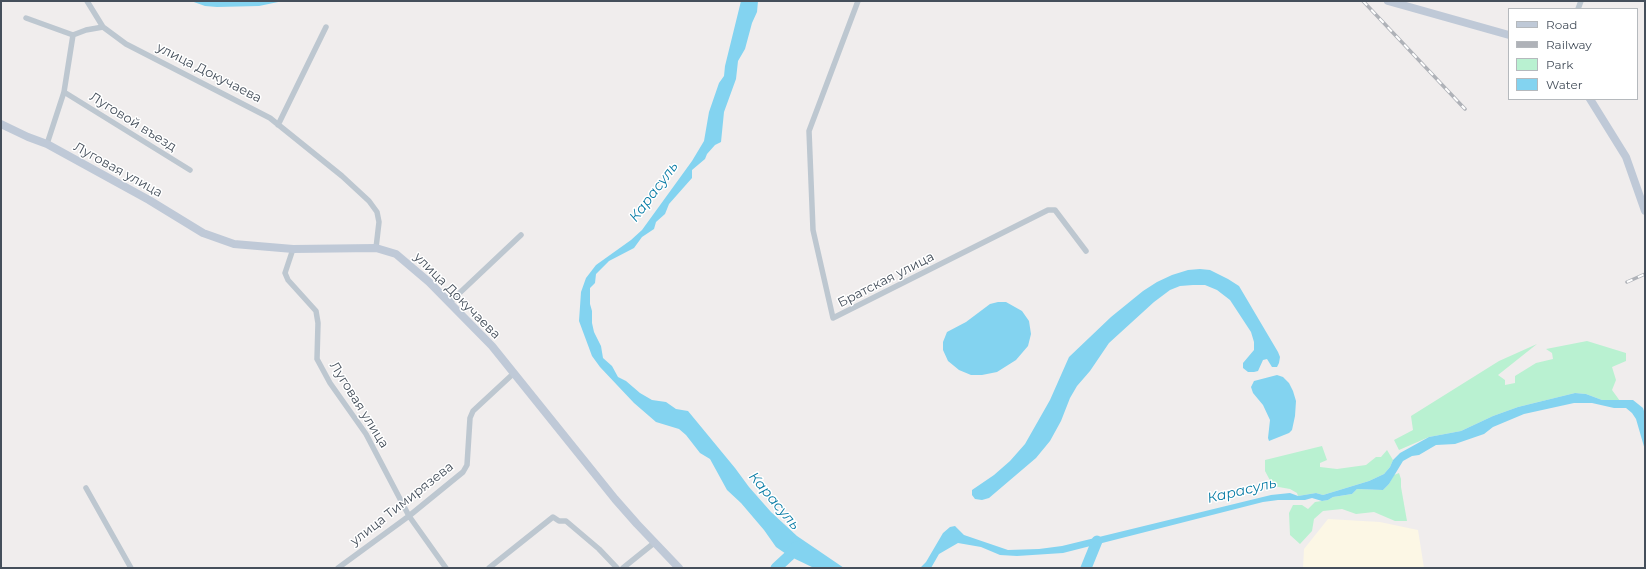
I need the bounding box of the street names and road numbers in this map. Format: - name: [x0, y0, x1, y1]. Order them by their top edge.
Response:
- street label: улица Докучаева: [154, 40, 264, 106]
- street label: Луговой въезд: [87, 89, 179, 155]
- street label: Луговая улица: [71, 139, 165, 201]
- street label: Братская улица: [835, 249, 937, 311]
- street label: улица Докучаева: [411, 250, 503, 342]
- street label: Луговая улица: [326, 359, 392, 451]
- street label: улица Тимирязева: [347, 459, 457, 549]

